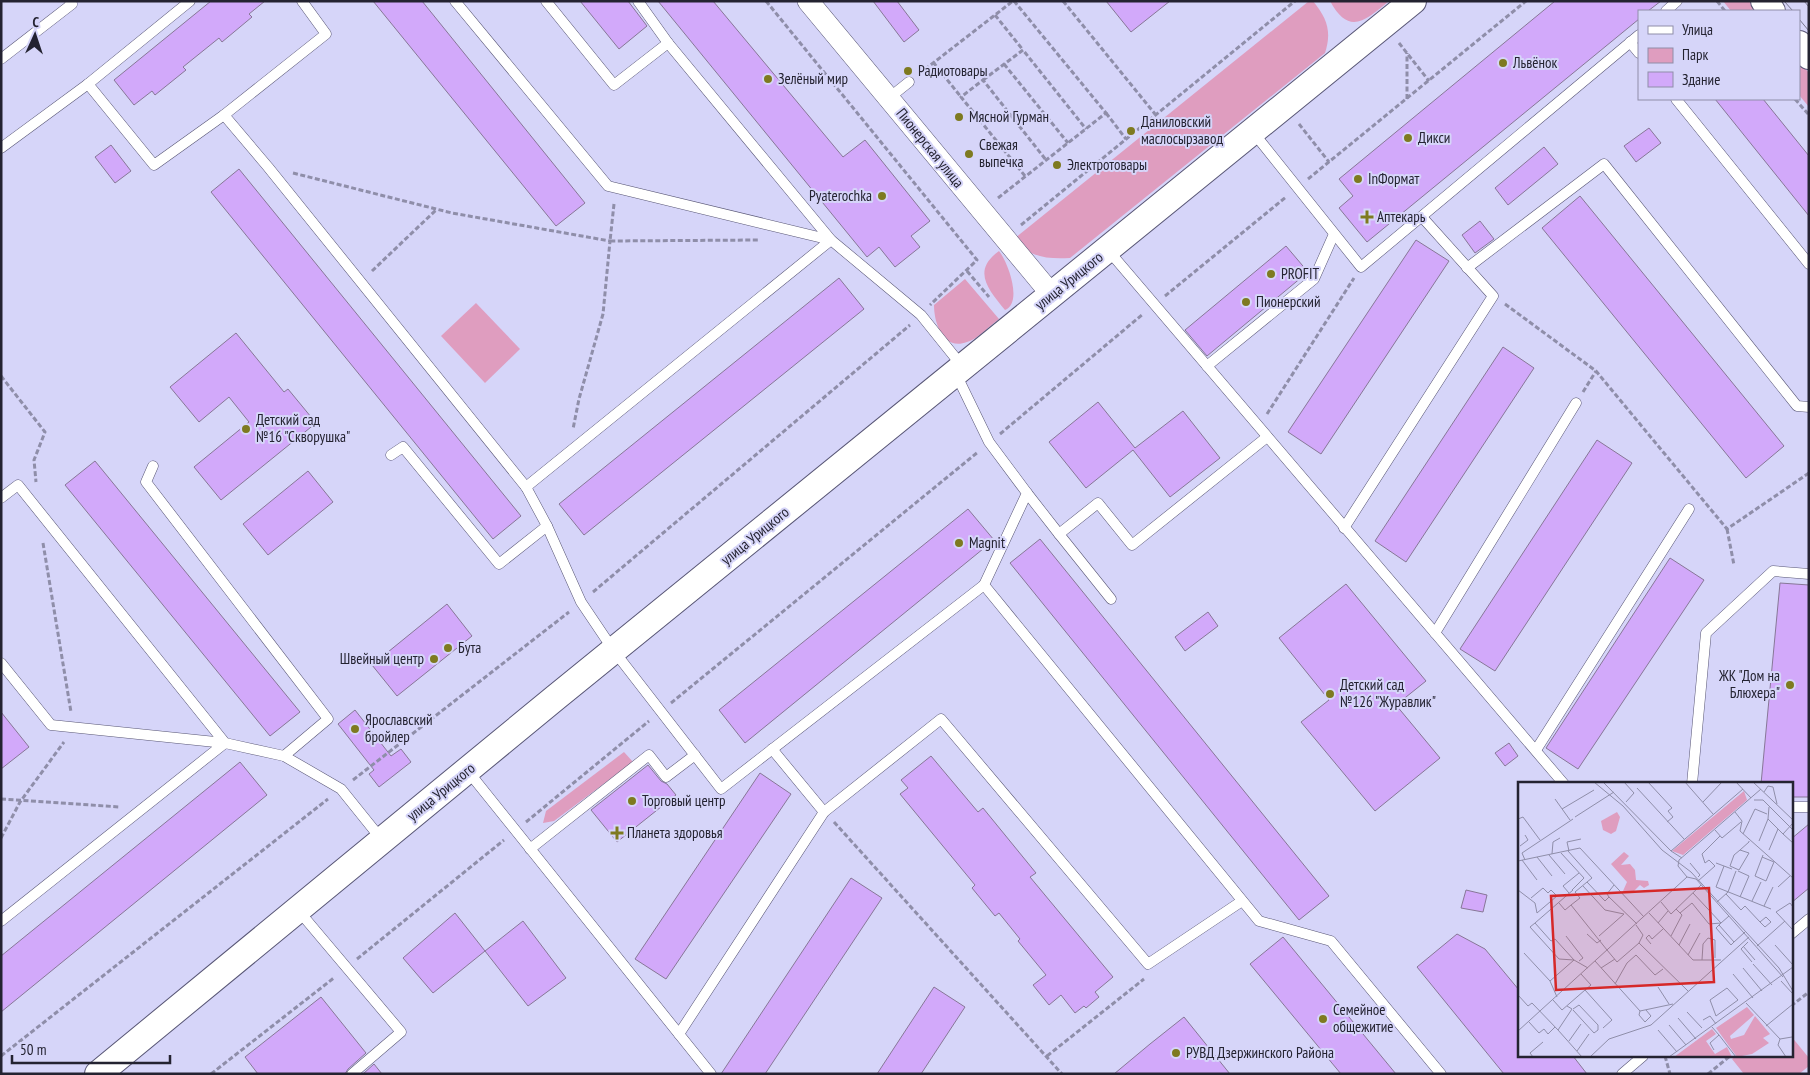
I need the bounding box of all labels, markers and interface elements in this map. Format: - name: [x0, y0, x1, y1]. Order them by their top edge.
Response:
- north arrow: [10, 10, 60, 60]
- legend: [1638, 10, 1800, 100]
- text: С: [32, 13, 40, 31]
- text: Улица: [1682, 20, 1713, 39]
- text: Парк: [1682, 45, 1708, 64]
- place label: Львёнок: [1512, 53, 1557, 72]
- marker: Львёнок: [1497, 57, 1509, 69]
- place label: Радиотовары: [918, 61, 988, 80]
- marker: Радиотовары: [902, 65, 914, 77]
- place label: Зелёный мир: [778, 69, 848, 88]
- text: Здание: [1682, 70, 1720, 89]
- marker: Зелёный мир: [762, 73, 774, 85]
- street label: Пионерская улица: [892, 104, 968, 191]
- place label: Мясной Гурман: [969, 107, 1049, 126]
- marker: Мясной Гурман: [953, 111, 965, 123]
- place label: Даниловский маслосырзавод: [1141, 112, 1223, 148]
- marker: Даниловский маслосырзавод: [1125, 125, 1137, 137]
- place label: Дикси: [1418, 128, 1450, 147]
- marker: Дикси: [1402, 132, 1414, 144]
- place label: Свежая выпечка: [979, 135, 1024, 171]
- marker: Свежая выпечка: [963, 148, 975, 160]
- place label: Электротовары: [1067, 155, 1147, 174]
- marker: Электротовары: [1051, 159, 1063, 171]
- place label: InФормат: [1368, 169, 1419, 188]
- marker: InФормат: [1352, 173, 1364, 185]
- place label: Pyaterochka: [809, 186, 872, 205]
- marker: Pyaterochka: [876, 190, 888, 202]
- place label: Аптекарь: [1377, 207, 1426, 226]
- marker: Аптекарь: [1361, 211, 1373, 223]
- street label: улица Урицкого: [1031, 247, 1107, 314]
- place label: PROFIT: [1281, 264, 1319, 283]
- marker: PROFIT: [1265, 268, 1277, 280]
- place label: Пионерский: [1256, 292, 1321, 311]
- marker: Пионерский: [1240, 296, 1252, 308]
- place label: Детский сад №16 "Скворушка": [256, 410, 350, 446]
- marker: Детский сад №16 "Скворушка": [240, 423, 252, 435]
- street label: улица Урицкого: [717, 502, 793, 569]
- place label: Magnit: [969, 533, 1005, 552]
- marker: Magnit: [953, 537, 965, 549]
- place label: Бута: [458, 638, 481, 657]
- marker: Бута: [442, 642, 454, 654]
- place label: Швейный центр: [340, 649, 424, 668]
- marker: Швейный центр: [428, 653, 440, 665]
- place label: ЖК "Дом на Блюхера": [1718, 666, 1780, 702]
- place label: Детский сад №126 "Журавлик": [1340, 675, 1436, 711]
- marker: ЖК "Дом на Блюхера": [1784, 679, 1796, 691]
- marker: Детский сад №126 "Журавлик": [1324, 688, 1336, 700]
- place label: Ярославский бройлер: [365, 710, 433, 746]
- marker: Ярославский бройлер: [349, 723, 361, 735]
- street label: улица Урицкого: [403, 758, 479, 825]
- inset map: [1518, 782, 1792, 1058]
- place label: Торговый центр: [642, 791, 725, 810]
- marker: Торговый центр: [626, 795, 638, 807]
- place label: Планета здоровья: [627, 823, 723, 842]
- marker: Планета здоровья: [611, 827, 623, 839]
- place label: Семейное общежитие: [1333, 1000, 1393, 1036]
- marker: Семейное общежитие: [1317, 1013, 1329, 1025]
- scale bar: [12, 1032, 170, 1064]
- text: 50 m: [20, 1040, 46, 1059]
- place label: РУВД Дзержинского Района: [1186, 1043, 1334, 1062]
- marker: РУВД Дзержинского Района: [1170, 1047, 1182, 1059]

